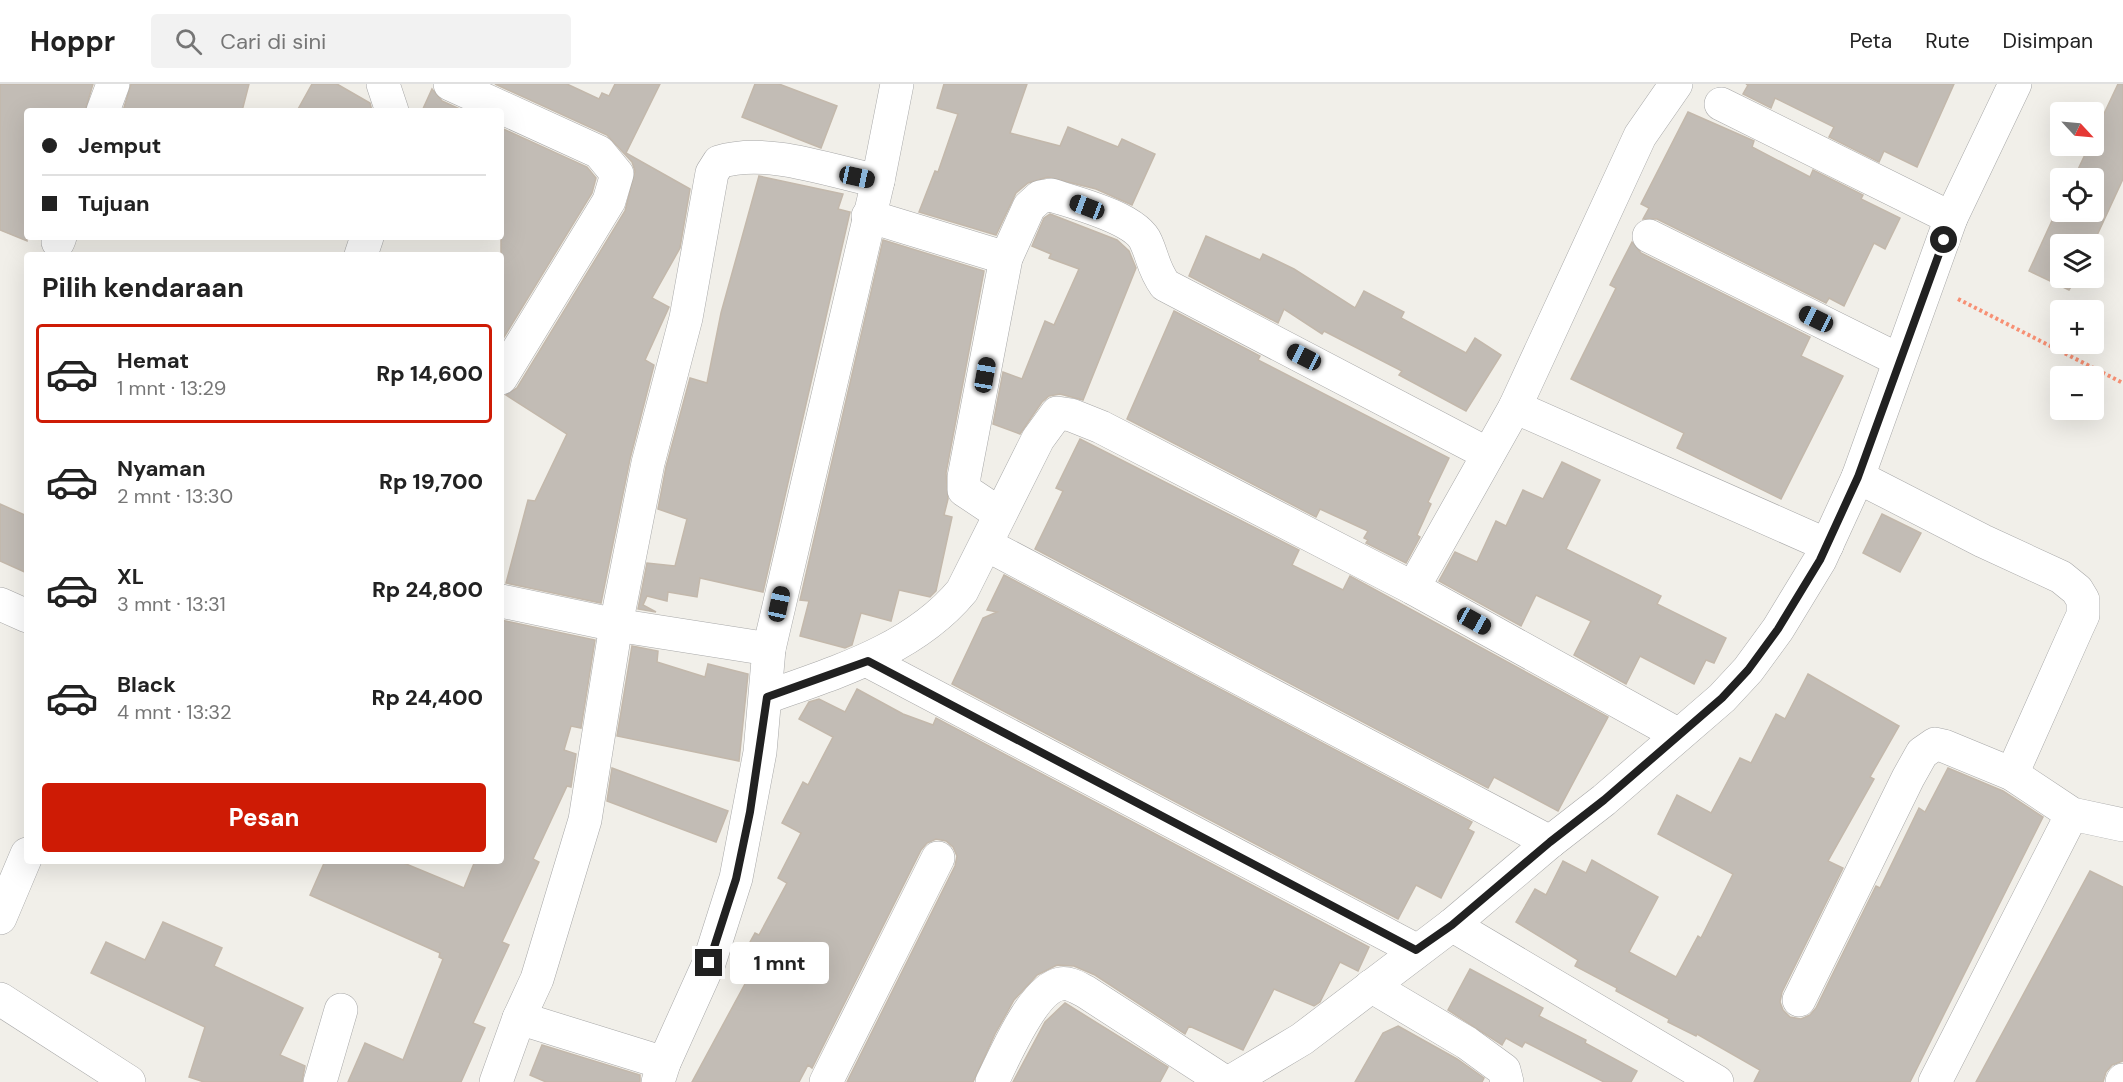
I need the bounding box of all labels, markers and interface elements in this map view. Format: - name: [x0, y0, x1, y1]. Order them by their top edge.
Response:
- search box: [151, 14, 571, 68]
- text: Hoppr: [30, 23, 115, 60]
- icon: search: [172, 25, 205, 58]
- text: Cari di sini: [220, 27, 326, 56]
- text: Peta: [1849, 27, 1892, 55]
- text: Rute: [1925, 27, 1970, 55]
- text: Disimpan: [2003, 27, 2093, 55]
- north arrow: [2050, 102, 2104, 156]
- map controls: [2050, 102, 2104, 420]
- text: Jemput: [78, 131, 161, 160]
- car: [838, 164, 876, 190]
- button: locate: [2050, 168, 2104, 222]
- text: Tujuan: [78, 189, 150, 218]
- car: [1067, 192, 1107, 222]
- route start: [1930, 226, 1957, 253]
- button: layers: [2050, 234, 2104, 288]
- text: Pilih kendaraan: [42, 270, 244, 305]
- button: +: [2050, 300, 2104, 354]
- car: [1796, 303, 1836, 335]
- car: [1284, 341, 1324, 373]
- text: Hemat: [117, 346, 189, 375]
- icon: car: [45, 347, 99, 401]
- car: [973, 356, 997, 394]
- text: Rp 14,600: [376, 359, 483, 388]
- button: −: [2050, 366, 2104, 420]
- text: 1 mnt · 13:29: [117, 375, 226, 401]
- text: Nyaman: [117, 454, 206, 483]
- icon: car: [45, 455, 99, 509]
- text: Rp 19,700: [379, 467, 483, 496]
- text: 2 mnt · 13:30: [117, 483, 233, 509]
- text: XL: [117, 562, 144, 591]
- icon: car: [45, 563, 99, 617]
- text: Rp 24,800: [372, 575, 483, 604]
- car: [766, 585, 792, 623]
- text: 3 mnt · 13:31: [117, 591, 226, 617]
- car: [1454, 604, 1494, 638]
- text: Black: [117, 670, 176, 699]
- icon: car: [45, 671, 99, 725]
- text: Rp 24,400: [371, 683, 483, 712]
- text: 4 mnt · 13:32: [117, 699, 232, 725]
- button: Pesan: [42, 783, 486, 852]
- callout: 1 mnt: [730, 942, 829, 984]
- route end: [695, 949, 722, 976]
- text: 1 mnt: [753, 950, 806, 976]

